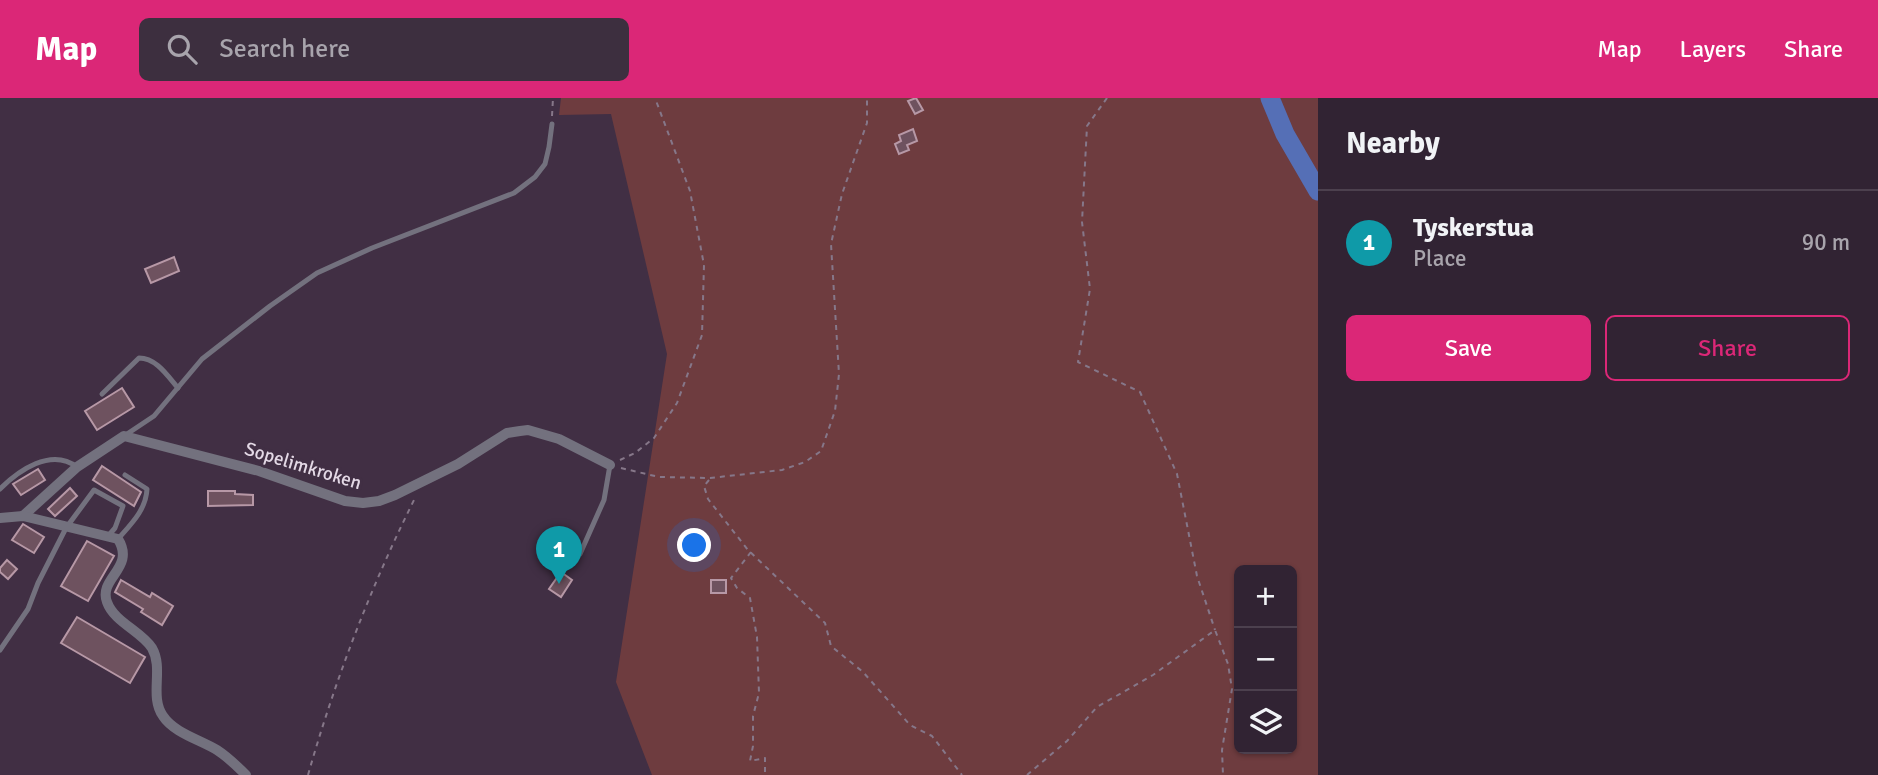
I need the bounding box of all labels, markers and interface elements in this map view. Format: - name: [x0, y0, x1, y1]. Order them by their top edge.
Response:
- search box: [139, 18, 629, 81]
- text: Map: [35, 29, 97, 70]
- icon: search: [163, 30, 201, 68]
- text: Search here: [219, 33, 350, 65]
- text: Map: [1597, 34, 1642, 64]
- text: Layers: [1680, 34, 1746, 64]
- text: Share: [1784, 34, 1843, 64]
- text: Nearby: [1346, 125, 1440, 162]
- text: Tyskerstua: [1413, 212, 1534, 244]
- text: 1: [1363, 228, 1375, 257]
- text: 90 m: [1802, 228, 1850, 257]
- text: Place: [1413, 244, 1467, 273]
- button: Save: [1346, 315, 1591, 381]
- button: Share: [1605, 315, 1850, 381]
- street label: Sopelimkroken: [242, 437, 364, 495]
- pin: 1: [536, 526, 582, 584]
- your location: [677, 528, 711, 562]
- map controls: [1234, 565, 1297, 754]
- button: +: [1234, 565, 1297, 628]
- button: −: [1234, 628, 1297, 691]
- button: layers: [1234, 691, 1297, 754]

